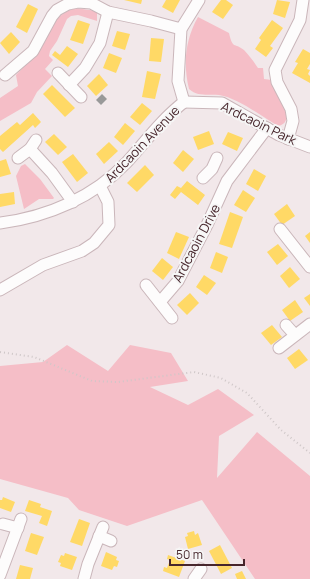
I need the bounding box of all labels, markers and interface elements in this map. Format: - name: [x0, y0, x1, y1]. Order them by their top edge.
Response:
- street label: Ardcaoin Park: [218, 97, 300, 149]
- street label: Ardcaoin Avenue: [101, 101, 184, 186]
- street label: Ardcaoin Drive: [168, 200, 224, 285]
- scale bar: [170, 541, 244, 567]
- text: 50 m: [176, 546, 203, 563]

